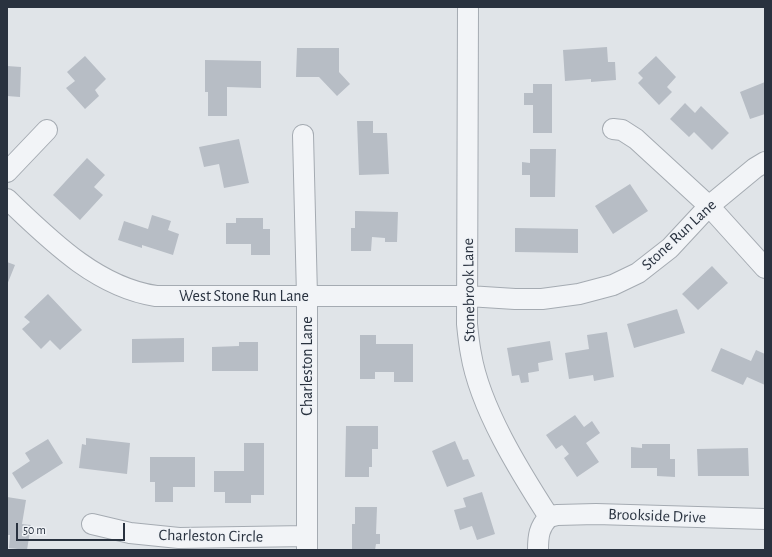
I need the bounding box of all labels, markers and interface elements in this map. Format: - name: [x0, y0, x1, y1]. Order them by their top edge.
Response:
- street label: Stone Run Lane: [638, 195, 720, 275]
- street label: Stonebrook Lane: [458, 238, 480, 342]
- street label: West Stone Run Lane: [179, 286, 309, 306]
- street label: Charleston Lane: [297, 316, 317, 416]
- street label: Brookside Drive: [608, 505, 706, 527]
- scale bar: [18, 515, 127, 541]
- text: 50 m: [23, 524, 46, 536]
- street label: Charleston Circle: [159, 525, 263, 547]

